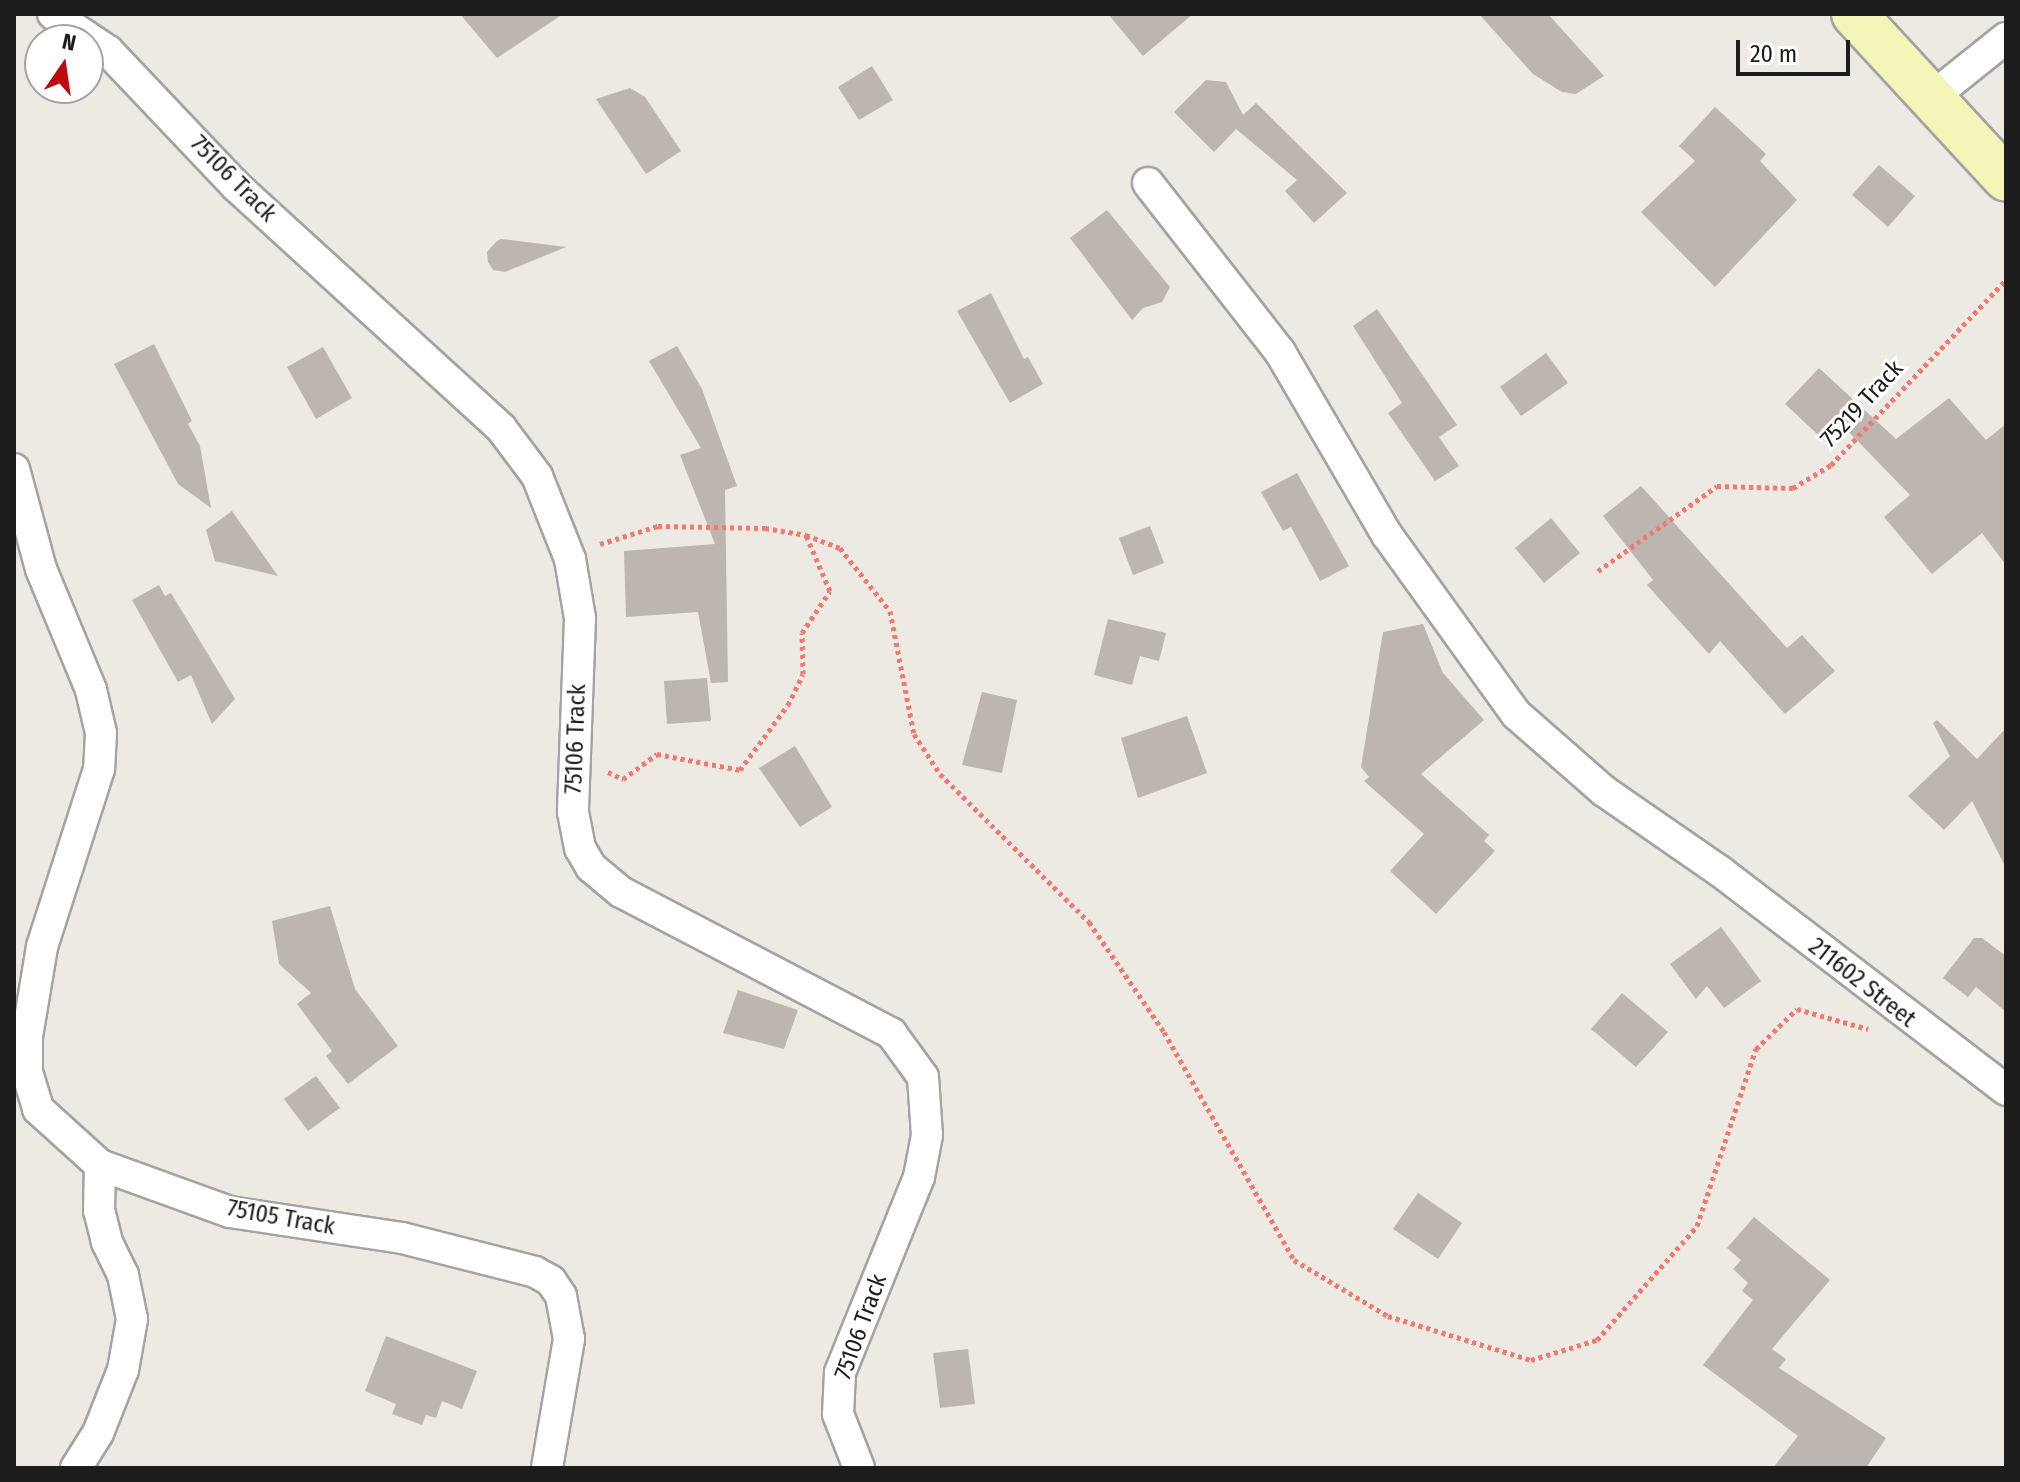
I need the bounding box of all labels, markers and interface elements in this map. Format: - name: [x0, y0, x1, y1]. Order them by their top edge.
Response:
- north arrow: [24, 24, 104, 104]
- scale bar: [1740, 24, 1854, 74]
- text: N: [60, 27, 79, 57]
- text: 20 m: [1750, 40, 1797, 68]
- street label: 75106 Track: [184, 130, 282, 228]
- street label: 75219 Track: [1815, 355, 1909, 453]
- street label: 75106 Track: [560, 684, 592, 794]
- street label: 211602 Street: [1803, 932, 1921, 1034]
- street label: 75105 Track: [225, 1194, 337, 1242]
- street label: 75106 Track: [829, 1270, 893, 1384]

